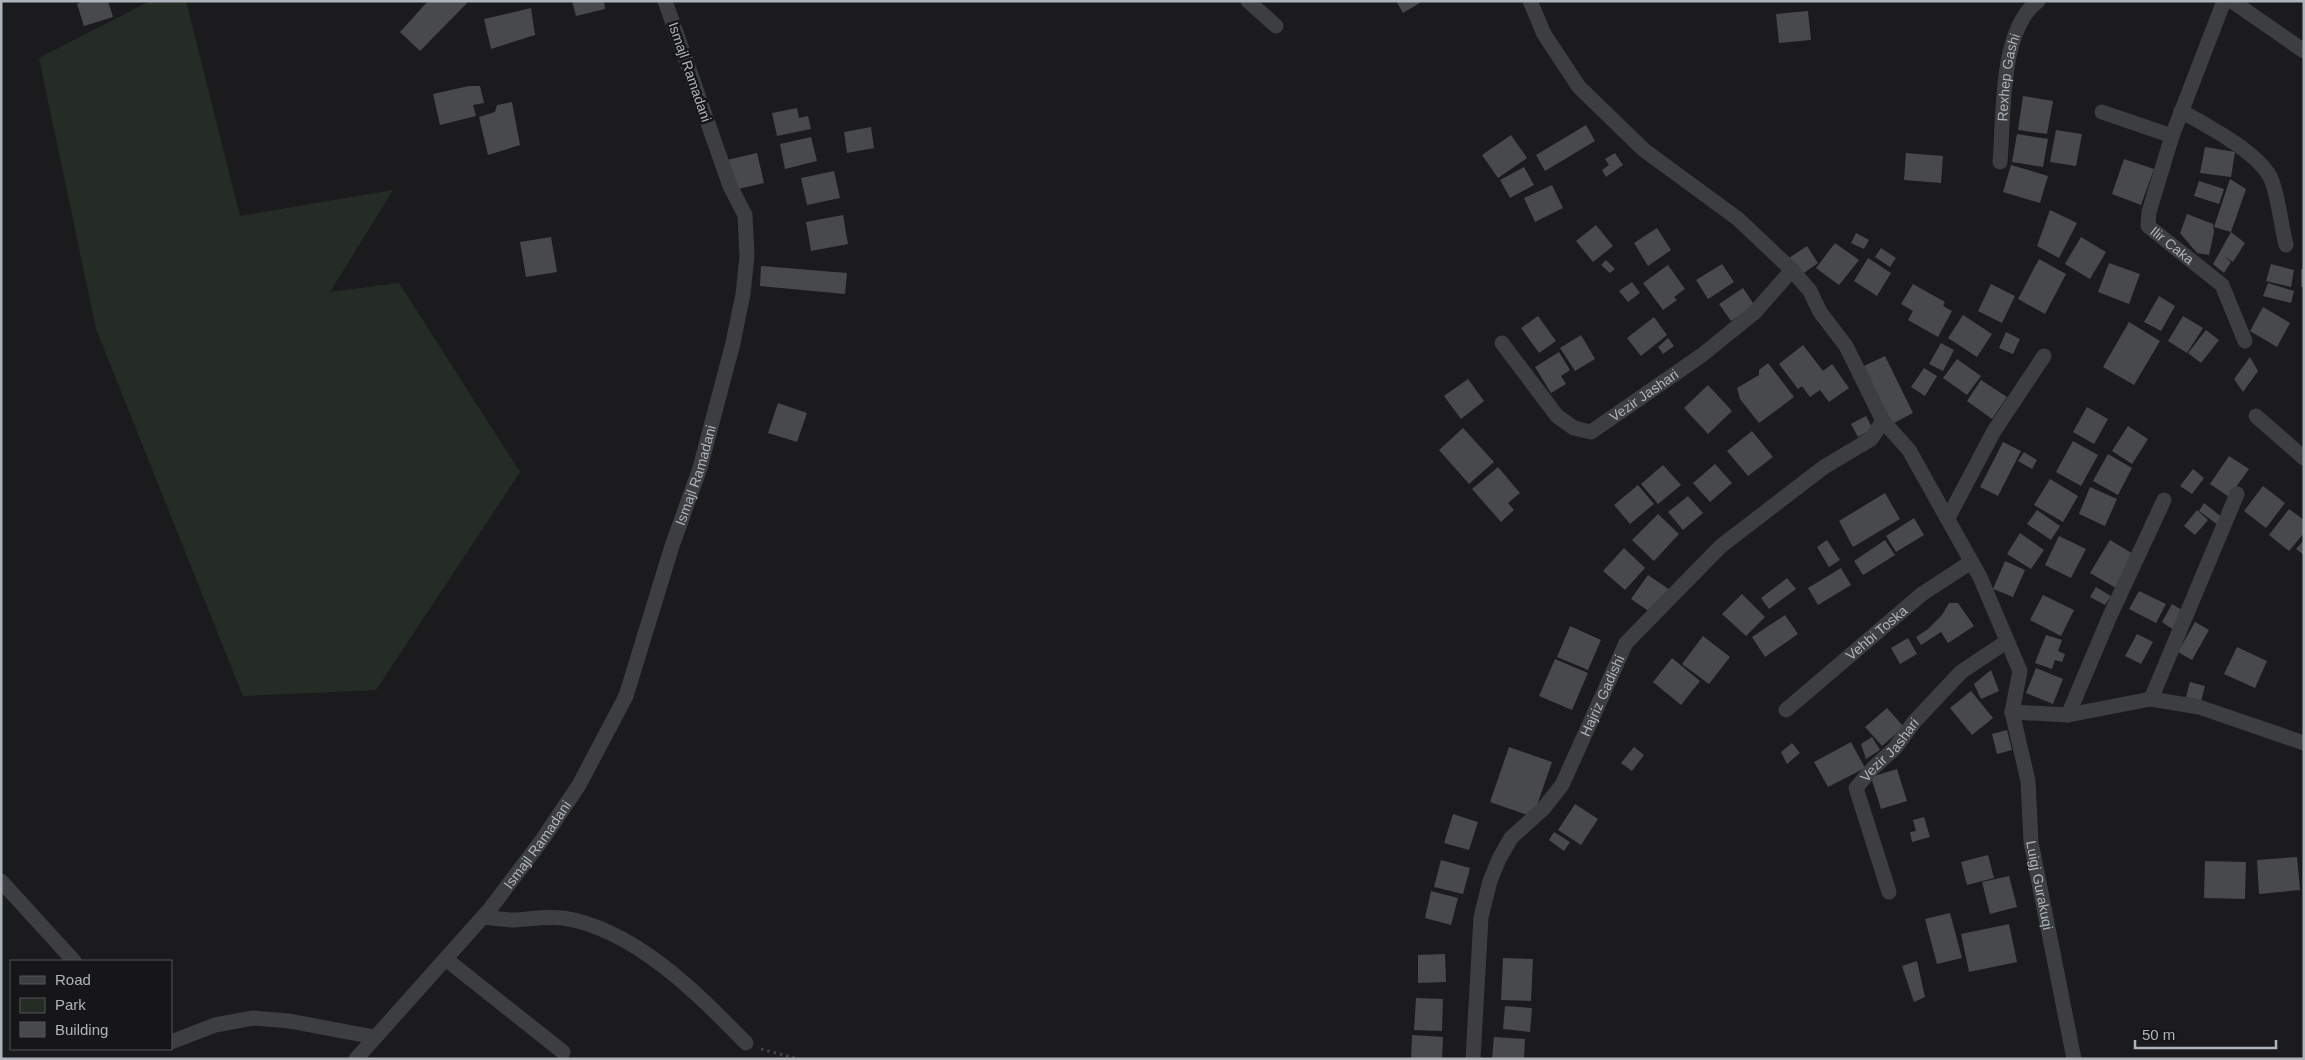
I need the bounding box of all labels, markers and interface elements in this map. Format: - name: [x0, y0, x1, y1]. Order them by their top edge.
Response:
- street label: Ismajl Ramadani: [665, 20, 715, 124]
- street label: Rexhep Gashi: [1994, 31, 2023, 122]
- street label: Ilir Caka: [2147, 223, 2197, 268]
- street label: Vezir Jashari: [1606, 366, 1681, 425]
- street label: Ismajl Ramadani: [672, 423, 719, 528]
- street label: Vehbi Toska: [1843, 602, 1911, 663]
- street label: Hajriz Gadishi: [1577, 653, 1627, 739]
- street label: Vezir Jashari: [1857, 714, 1922, 785]
- street label: Ismajl Ramadani: [500, 798, 574, 892]
- street label: Luigj Gurakuqi: [2023, 839, 2056, 931]
- legend: [10, 960, 172, 1050]
- text: Road: [55, 971, 91, 988]
- text: Park: [55, 996, 86, 1013]
- scale bar: [2135, 1018, 2276, 1050]
- text: Building: [55, 1021, 108, 1038]
- text: 50 m: [2142, 1026, 2175, 1043]

